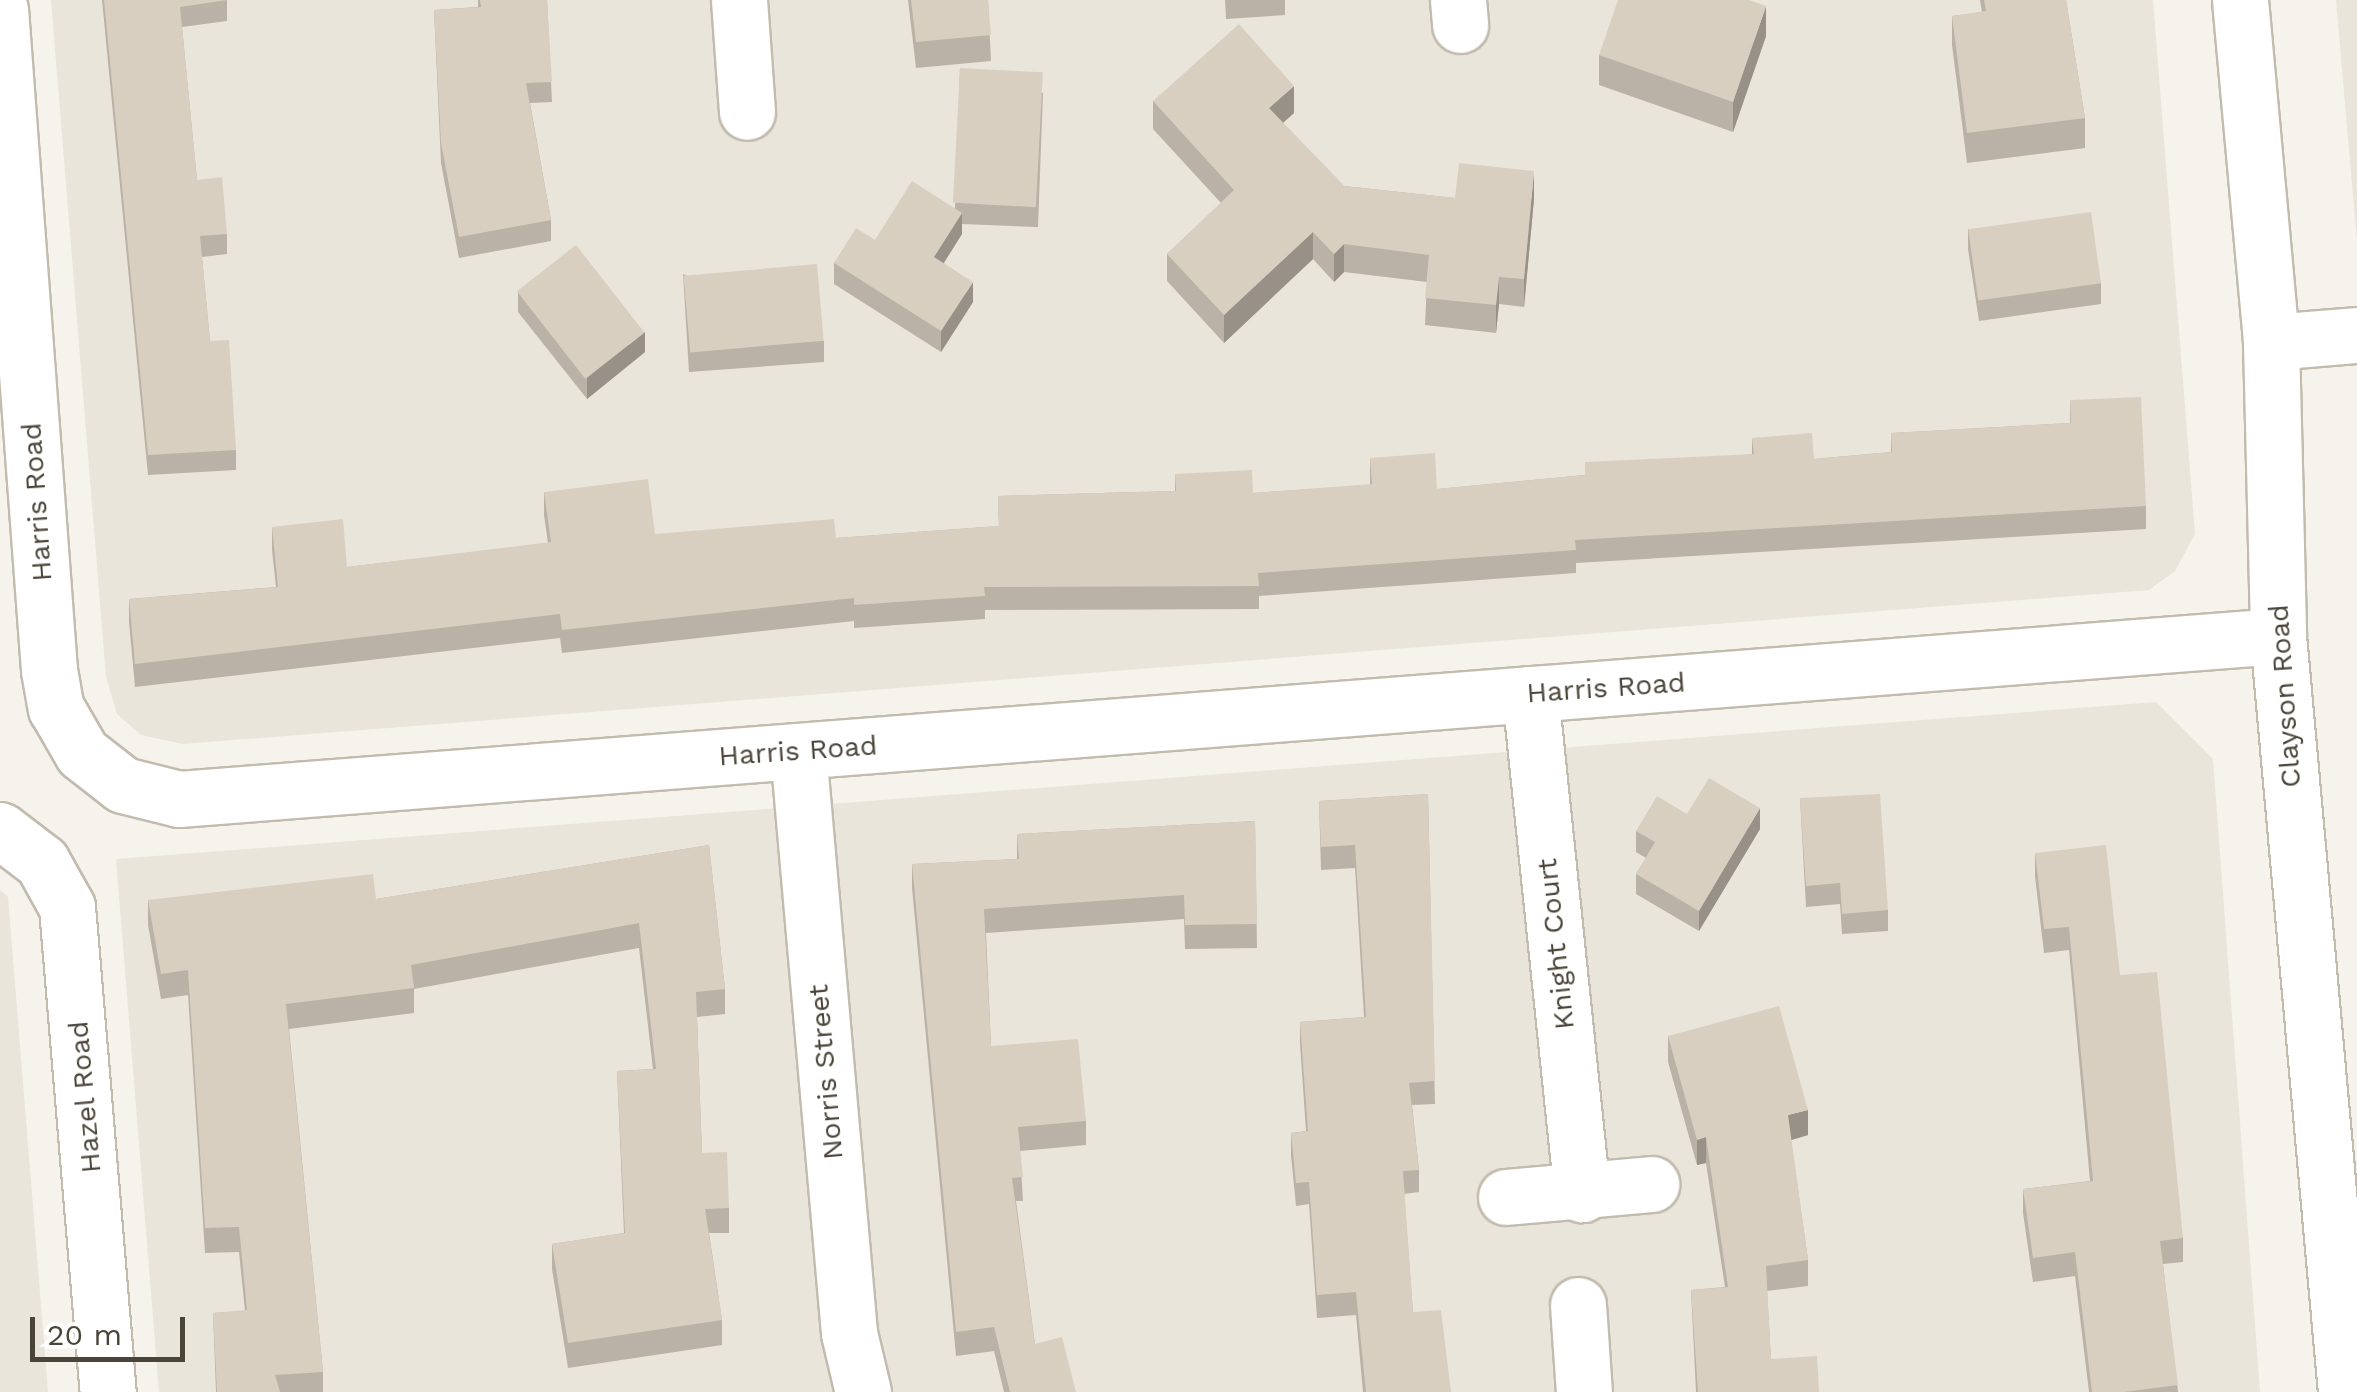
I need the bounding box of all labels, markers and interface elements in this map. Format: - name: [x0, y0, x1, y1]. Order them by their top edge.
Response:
- street label: Harris Road: [15, 421, 59, 583]
- street label: Clayson Road: [2262, 603, 2308, 789]
- street label: Harris Road: [1525, 666, 1687, 710]
- street label: Harris Road: [717, 729, 879, 773]
- street label: Knight Court: [1530, 857, 1582, 1031]
- street label: Norris Street: [802, 983, 850, 1161]
- street label: Hazel Road: [62, 1019, 108, 1175]
- scale bar: [35, 1297, 190, 1359]
- text: 20 m: [47, 1317, 122, 1352]

